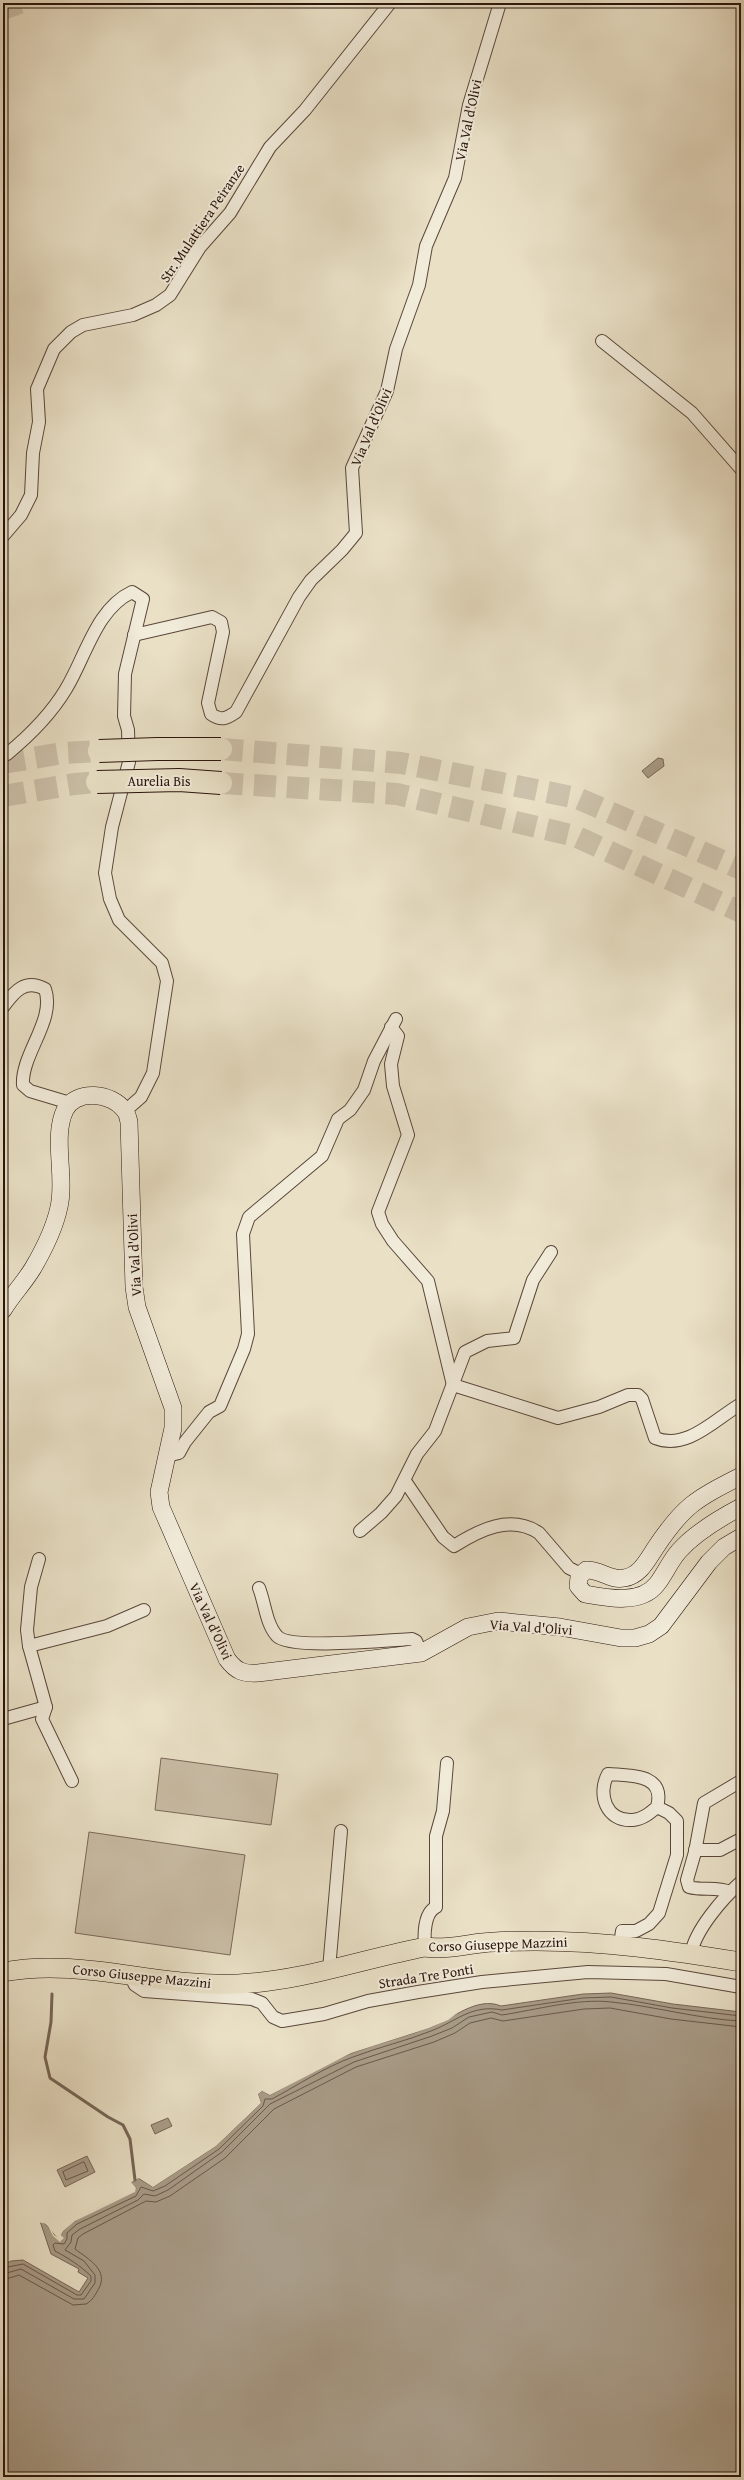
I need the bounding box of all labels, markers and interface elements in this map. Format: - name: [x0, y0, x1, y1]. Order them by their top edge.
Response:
- street label: Via Val d'Olivi: [450, 77, 486, 163]
- street label: Str. Mulattiera Peiranze: [155, 159, 249, 286]
- street label: Via Val d'Olivi: [346, 385, 396, 469]
- street label: Aurelia Bis: [127, 771, 191, 791]
- street label: Via Val d'Olivi: [122, 1213, 146, 1297]
- street label: Via Val d'Olivi: [184, 1579, 238, 1663]
- street label: Via Val d'Olivi: [489, 1614, 573, 1640]
- street label: Corso Giuseppe Mazzini: [428, 1932, 568, 1956]
- street label: Corso Giuseppe Mazzini: [72, 1959, 212, 1993]
- street label: Strada Tre Ponti: [377, 1959, 475, 1993]

